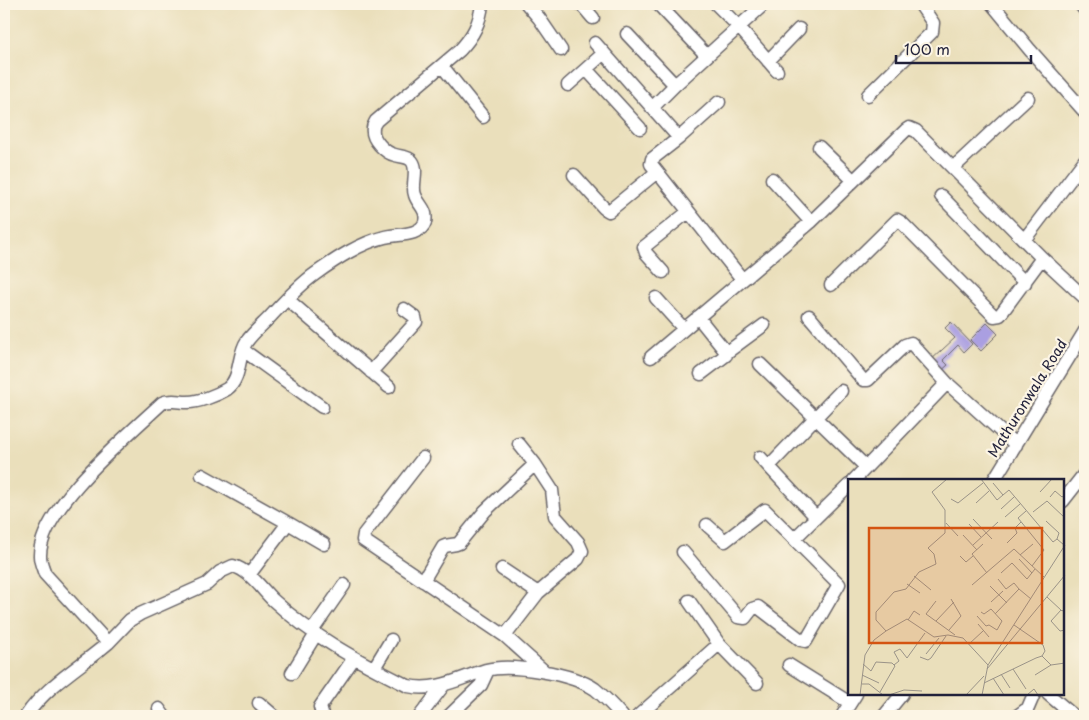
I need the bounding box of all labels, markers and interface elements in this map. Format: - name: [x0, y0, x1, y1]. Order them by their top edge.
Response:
- scale bar: [896, 32, 1032, 64]
- text: 100 m: [904, 37, 950, 60]
- street label: Mathuronwala Road: [982, 335, 1072, 461]
- inset map: [848, 479, 1064, 695]

